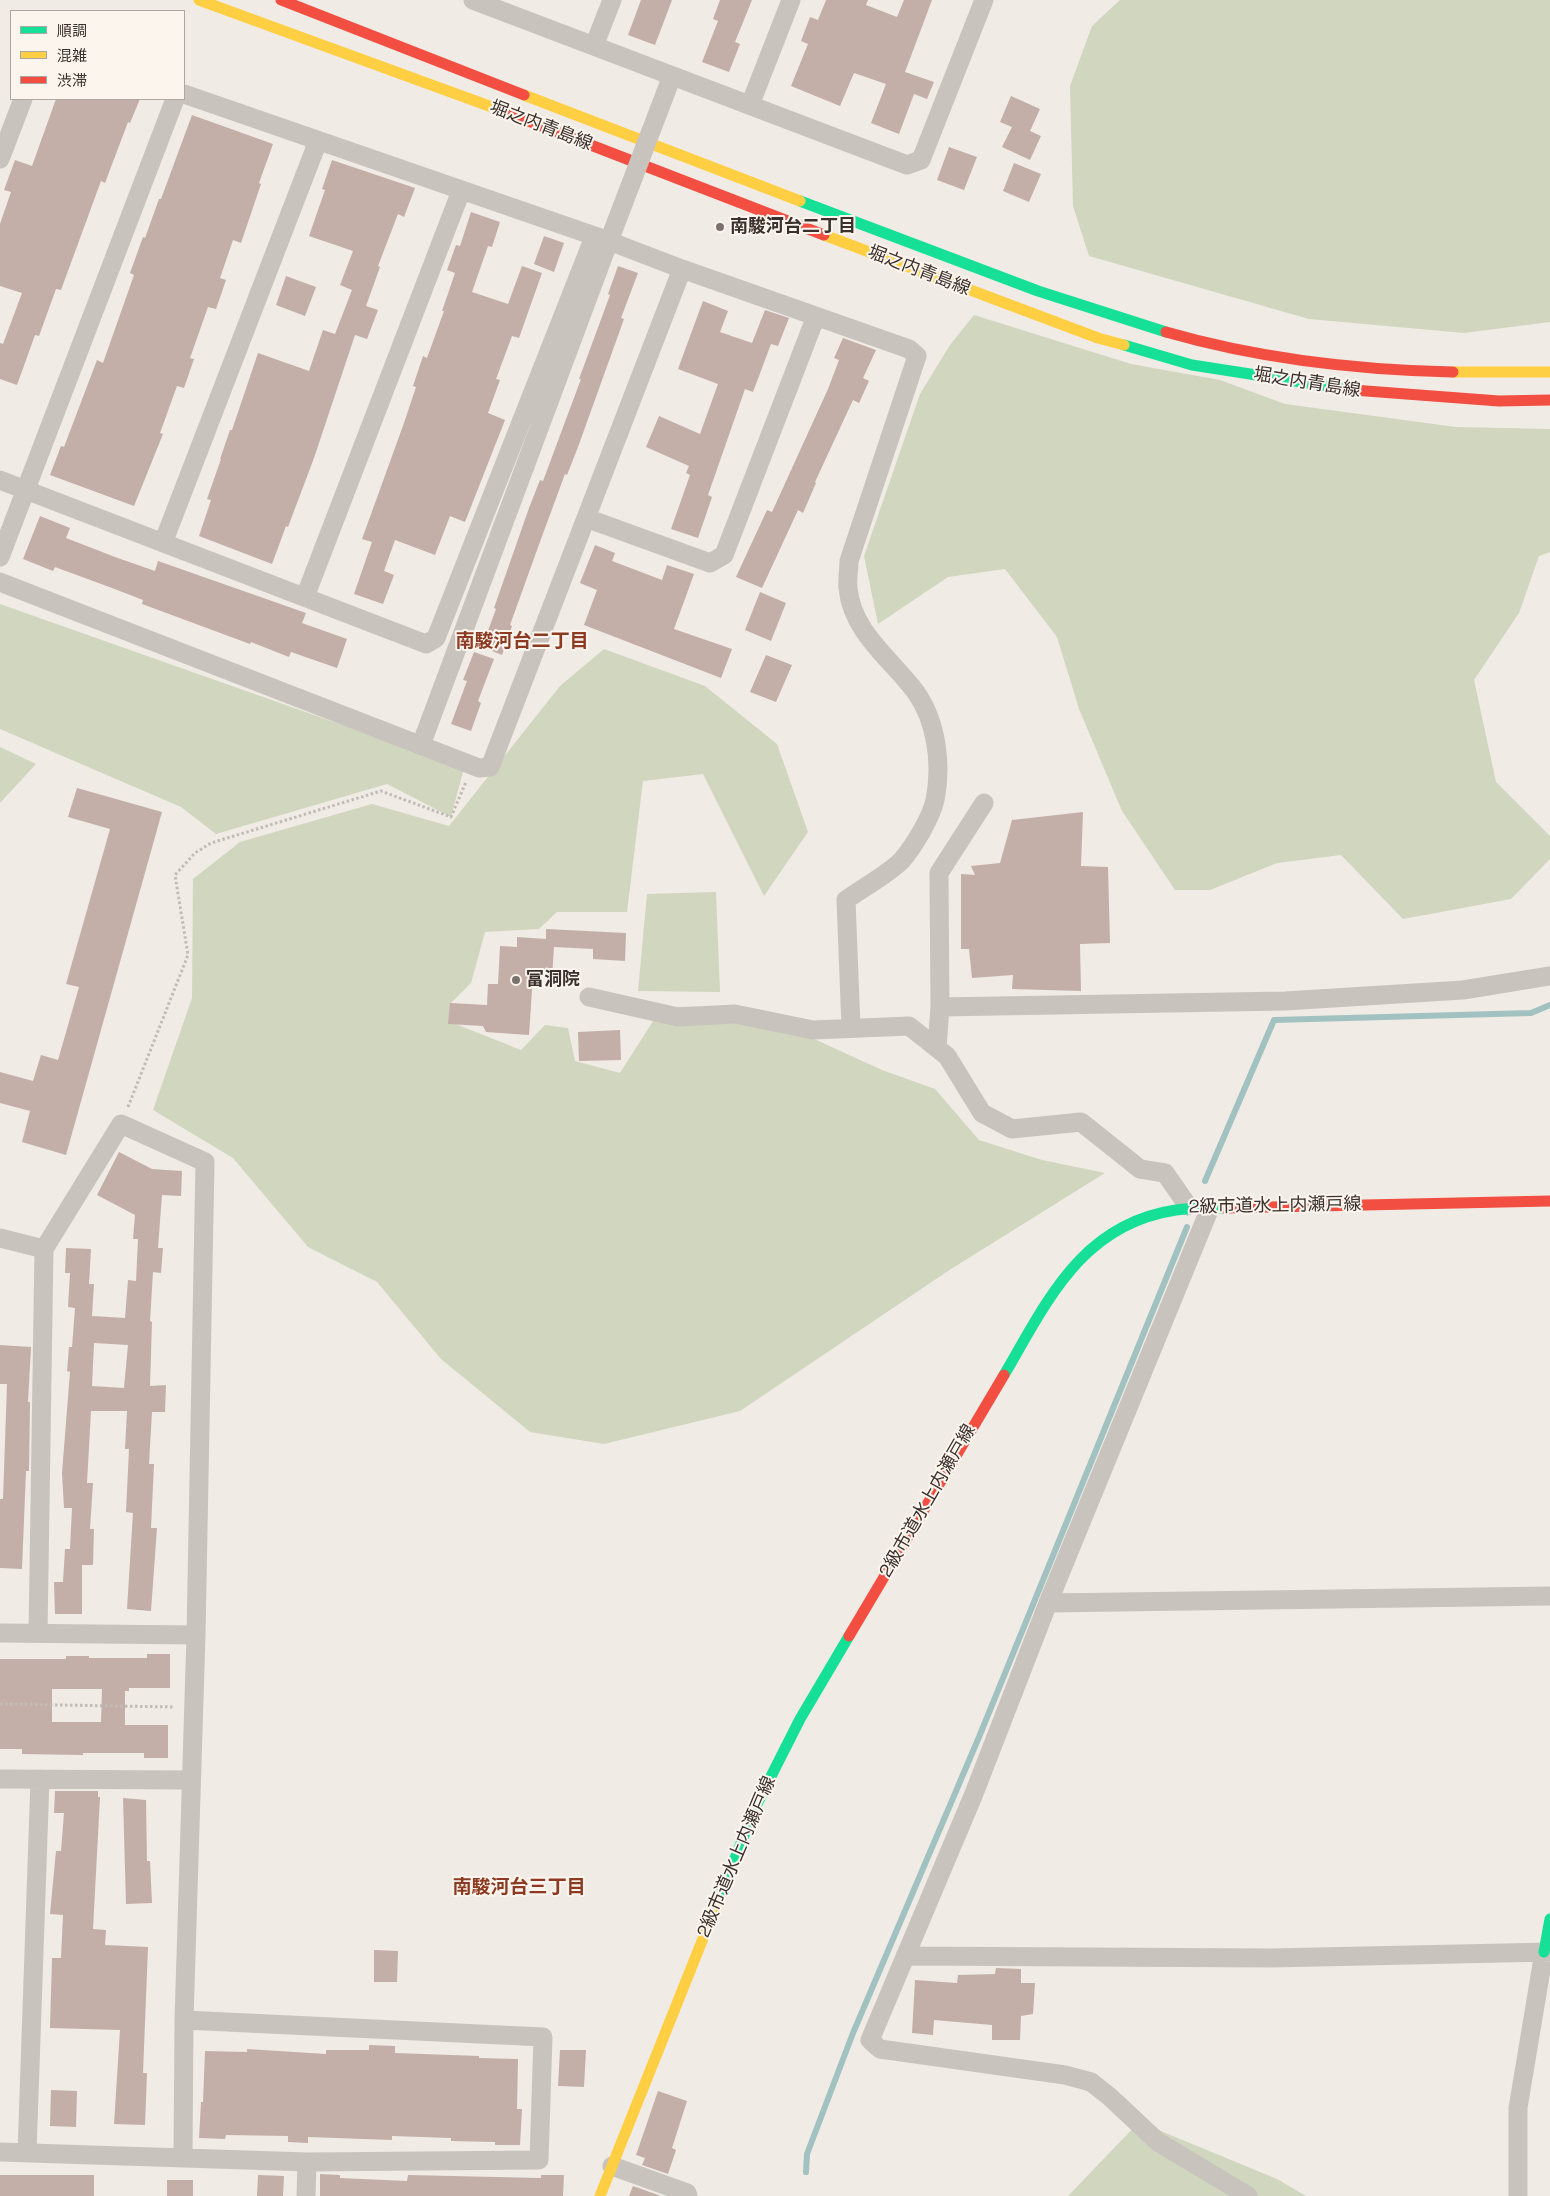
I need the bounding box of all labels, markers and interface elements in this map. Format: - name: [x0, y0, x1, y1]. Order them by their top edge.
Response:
- legend: [10, 10, 185, 100]
- text: 順調: [57, 21, 87, 40]
- text: 混雑: [57, 46, 87, 65]
- text: 渋滞: [57, 71, 87, 90]
- street label: 堀之内青島線: [487, 97, 595, 155]
- place label: 南駿河台二丁目: [730, 216, 856, 238]
- marker: 南駿河台二丁目: [714, 221, 726, 233]
- street label: 堀之内青島線: [865, 242, 973, 300]
- street label: 堀之内青島線: [1252, 364, 1362, 402]
- district label: 南駿河台二丁目: [456, 631, 588, 653]
- place label: 富洞院: [526, 969, 580, 991]
- marker: 富洞院: [510, 974, 522, 986]
- street label: 2級市道水上内瀬戸線: [1188, 1194, 1362, 1218]
- street label: 2級市道水上内瀬戸線: [875, 1421, 981, 1581]
- street label: 2級市道水上内瀬戸線: [693, 1773, 781, 1941]
- district label: 南駿河台三丁目: [453, 1877, 585, 1899]

